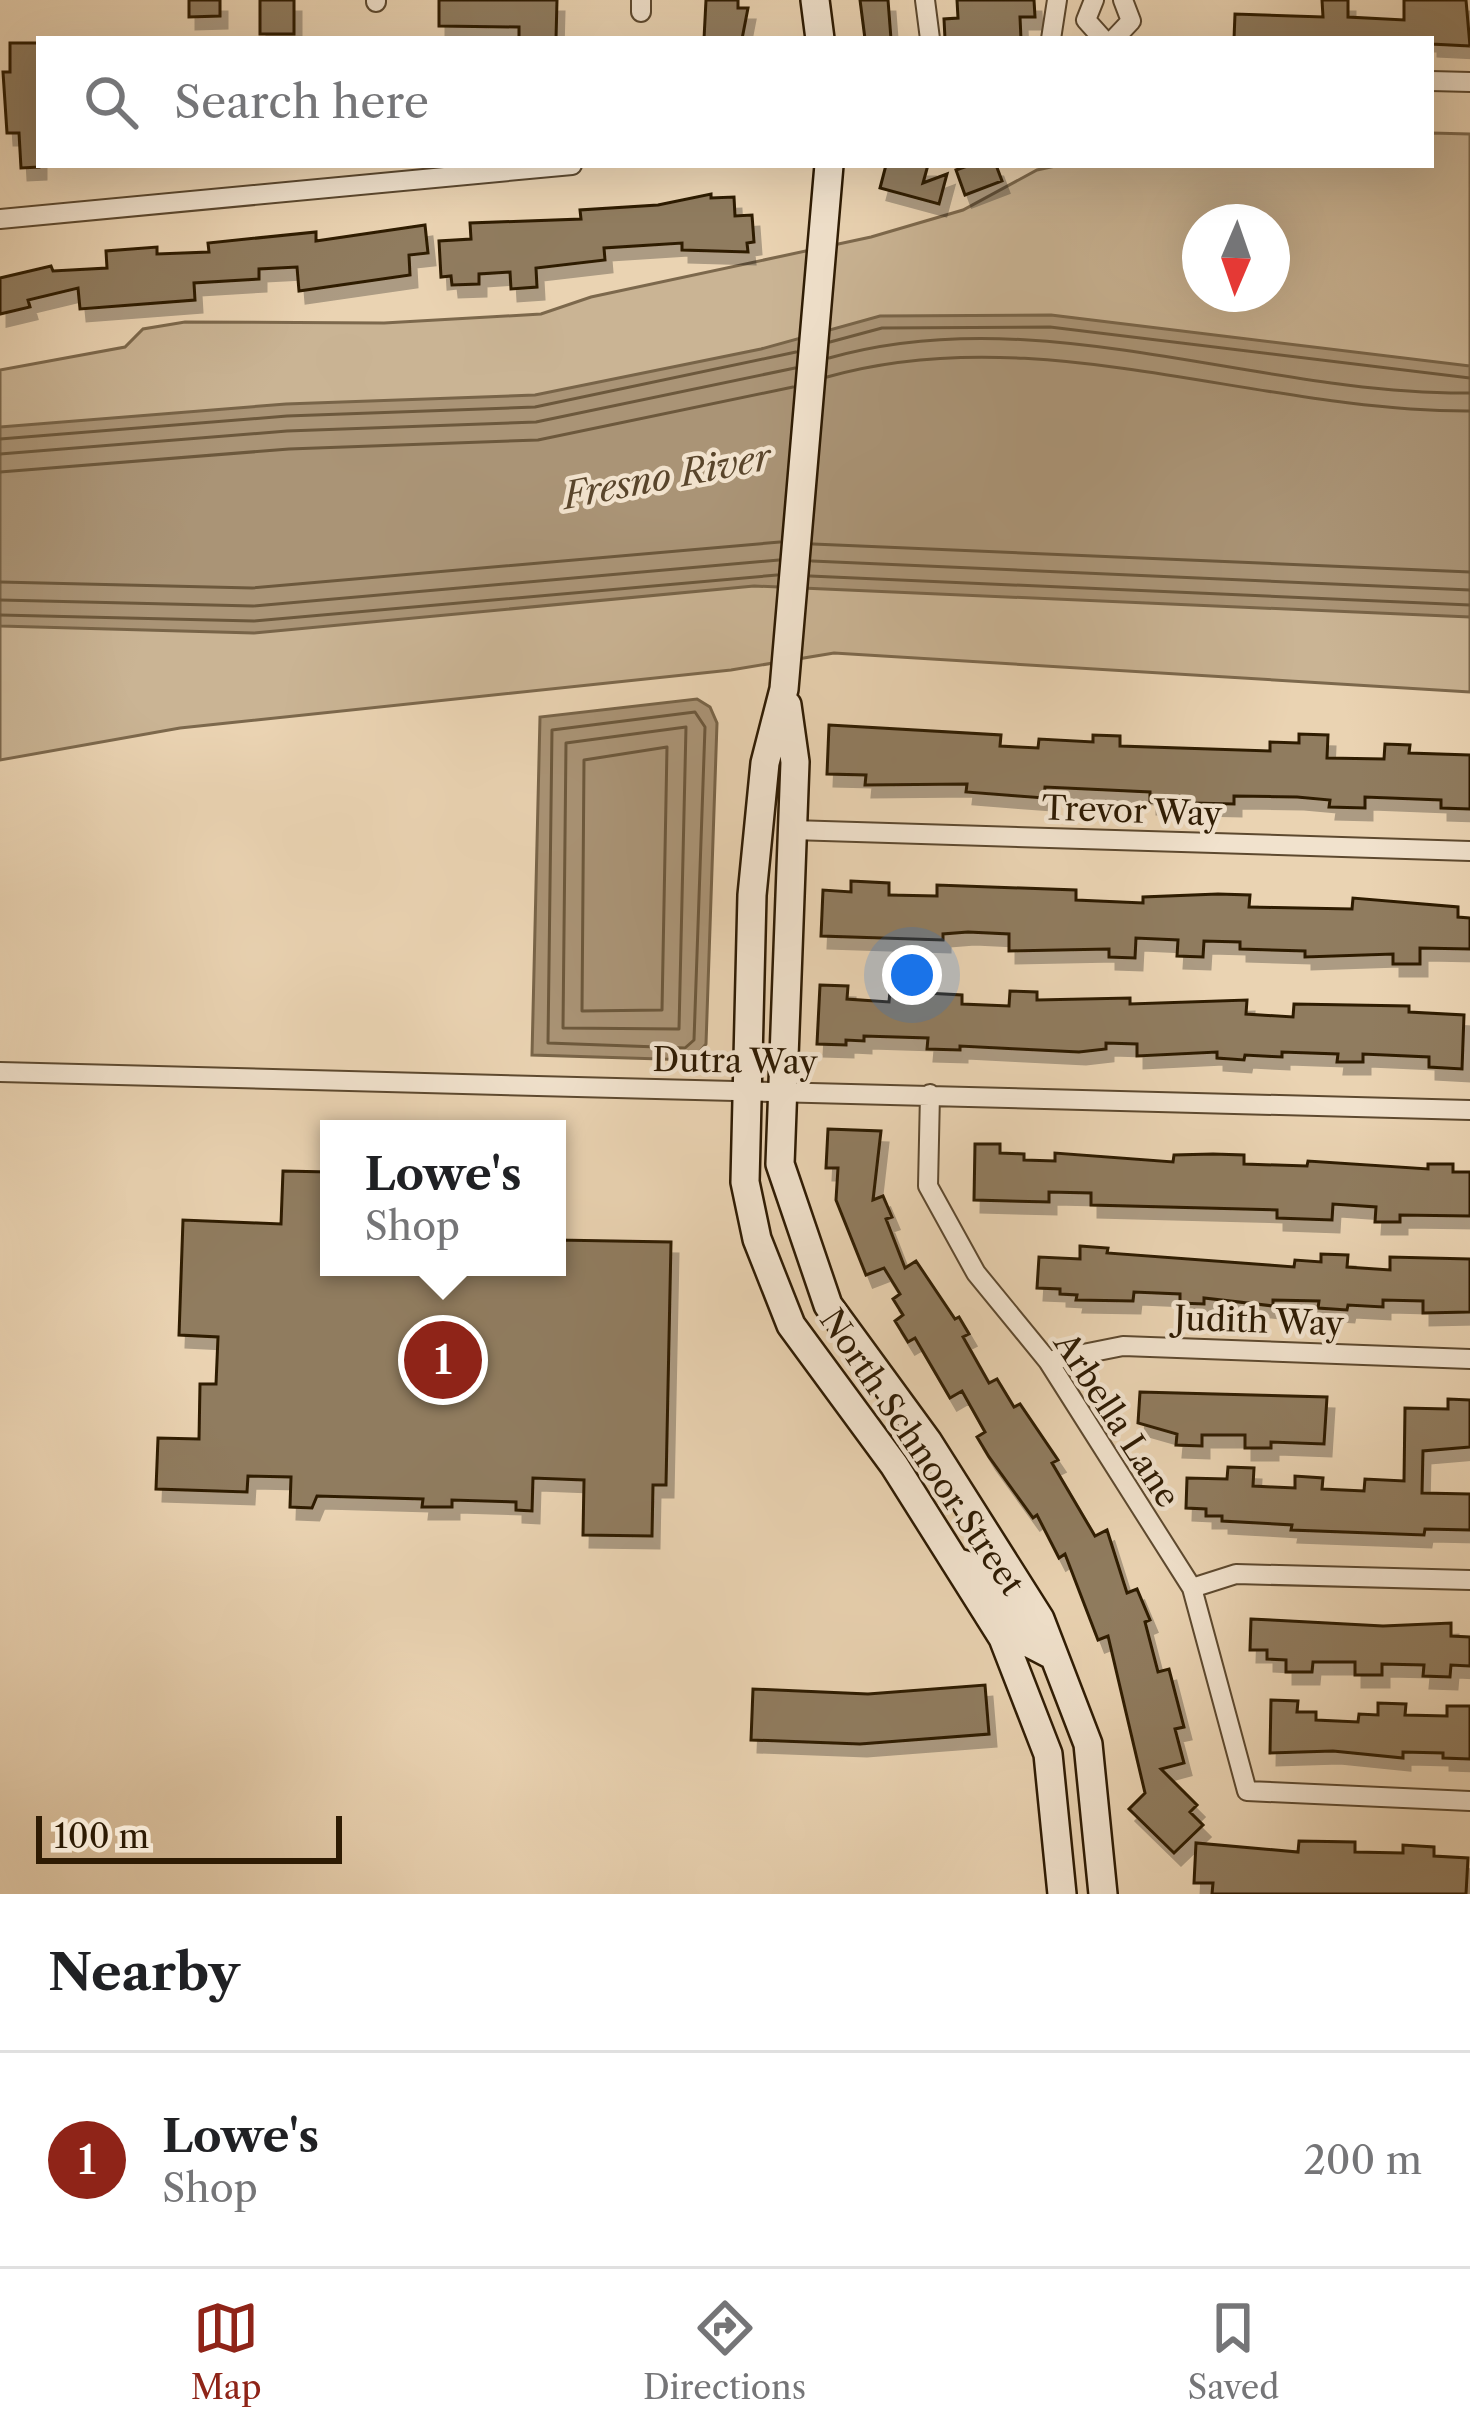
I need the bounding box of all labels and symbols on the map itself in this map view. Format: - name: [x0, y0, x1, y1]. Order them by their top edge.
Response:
- north arrow: [1182, 204, 1290, 312]
- water label: Fresno River: [556, 434, 777, 518]
- street label: Trevor Way: [1041, 787, 1223, 835]
- your location: [882, 945, 942, 1005]
- street label: Dutra Way: [652, 1039, 819, 1083]
- street label: Judith Way: [1168, 1297, 1345, 1344]
- street label: North Schnoor Street: [811, 1301, 1033, 1603]
- pin: 1: [404, 1315, 482, 1405]
- street label: Arbella Lane: [1045, 1324, 1189, 1515]
- scale bar: [36, 1810, 342, 1863]

